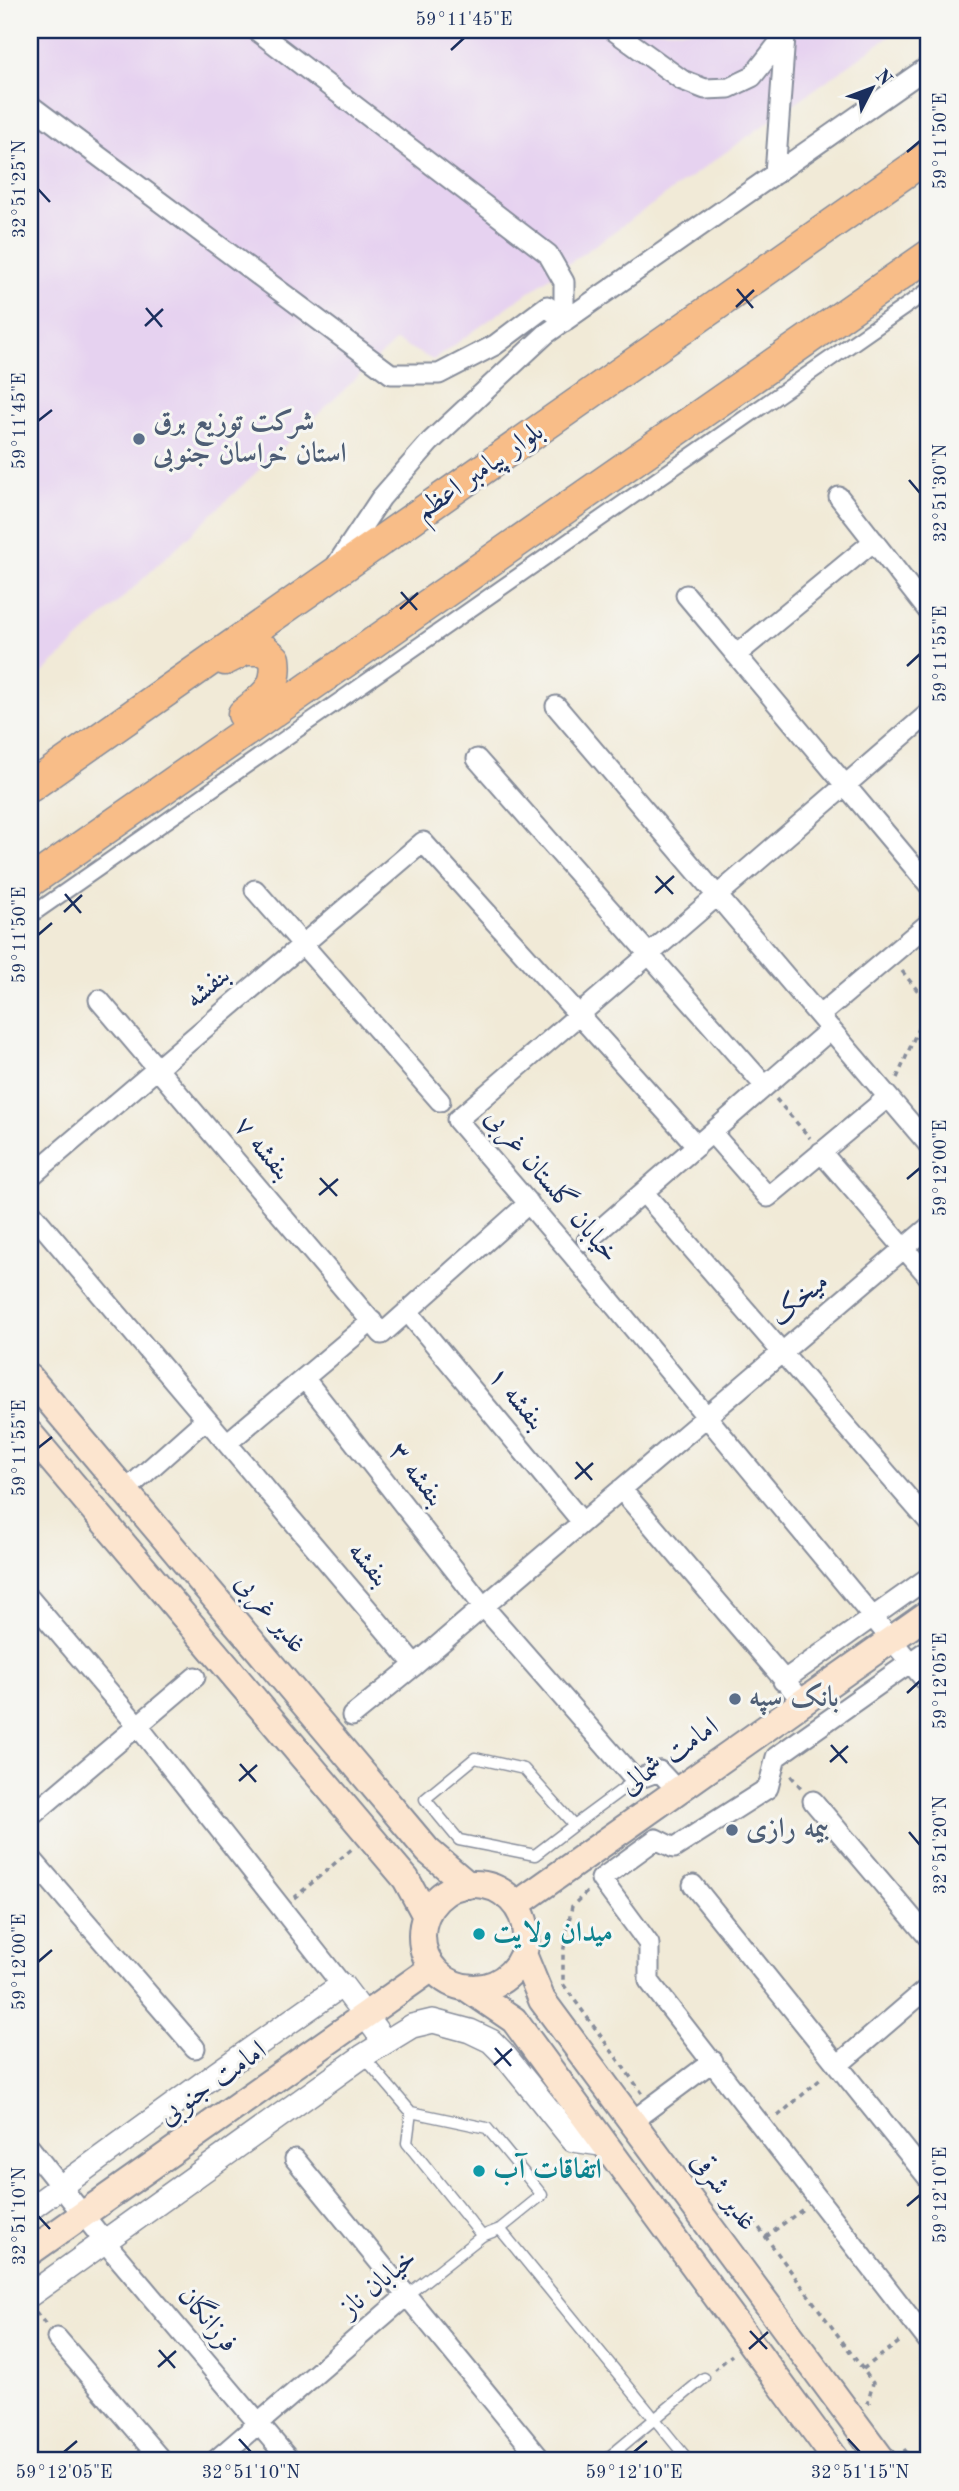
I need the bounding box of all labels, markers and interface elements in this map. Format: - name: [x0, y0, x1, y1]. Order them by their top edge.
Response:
- text: 59°11'45"E: [416, 11, 512, 29]
- north arrow: [836, 52, 906, 122]
- text: N: [871, 67, 895, 90]
- text: 59°11'50"E: [932, 93, 950, 189]
- text: 32°51'25"N: [11, 140, 29, 238]
- text: 59°11'45"E: [11, 373, 29, 469]
- place label: شرکت توزیع برق استان خراسان جنوبی: [152, 408, 347, 473]
- street label: بلوار پیامبر اعظم: [411, 418, 555, 534]
- marker: شرکت توزیع برق استان خراسان جنوبی: [131, 431, 147, 447]
- text: 32°51'30"N: [932, 444, 950, 542]
- text: 59°11'55"E: [932, 606, 950, 702]
- text: 59°11'50"E: [11, 887, 29, 983]
- street label: بنفشه: [180, 961, 236, 1015]
- street label: خیابان گلستان غربی: [476, 1100, 627, 1270]
- street label: بنفشه ۷: [227, 1112, 296, 1187]
- text: 59°12'00"E: [932, 1120, 950, 1216]
- street label: میخک: [764, 1266, 834, 1332]
- street label: بنفشه ۱: [481, 1362, 550, 1437]
- text: 59°11'55"E: [11, 1400, 29, 1496]
- street label: بنفشه ۳: [382, 1438, 449, 1513]
- street label: بنفشه: [341, 1537, 394, 1593]
- street label: غدیر غربی: [226, 1569, 311, 1661]
- text: 59°12'05"E: [932, 1633, 950, 1729]
- place label: بانک سپه: [749, 1681, 839, 1716]
- marker: بانک سپه: [727, 1691, 743, 1707]
- street label: امامت شمالی: [616, 1713, 724, 1801]
- text: 32°51'20"N: [932, 1796, 950, 1894]
- place label: بیمه رازی: [746, 1816, 829, 1844]
- marker: بیمه رازی: [724, 1822, 740, 1838]
- text: 59°12'00"E: [11, 1914, 29, 2010]
- place label: میدان ولایت: [493, 1919, 613, 1949]
- marker: میدان ولایت: [471, 1926, 487, 1942]
- street label: امامت جنوبی: [154, 2037, 274, 2134]
- street label: غدیر شرقی: [683, 2147, 762, 2238]
- text: 59°12'10"E: [932, 2147, 950, 2243]
- place label: اتفاقات آب: [493, 2152, 602, 2186]
- marker: اتفاقات آب: [471, 2163, 487, 2179]
- text: 32°51'10"N: [11, 2167, 29, 2265]
- street label: خیابان ناز: [333, 2244, 423, 2326]
- street label: فرزانگان: [171, 2278, 247, 2359]
- text: 59°12'05"E: [16, 2464, 112, 2482]
- text: 32°51'10"N: [202, 2464, 300, 2482]
- text: 59°12'10"E: [586, 2464, 682, 2482]
- text: 32°51'15"N: [811, 2464, 909, 2482]

